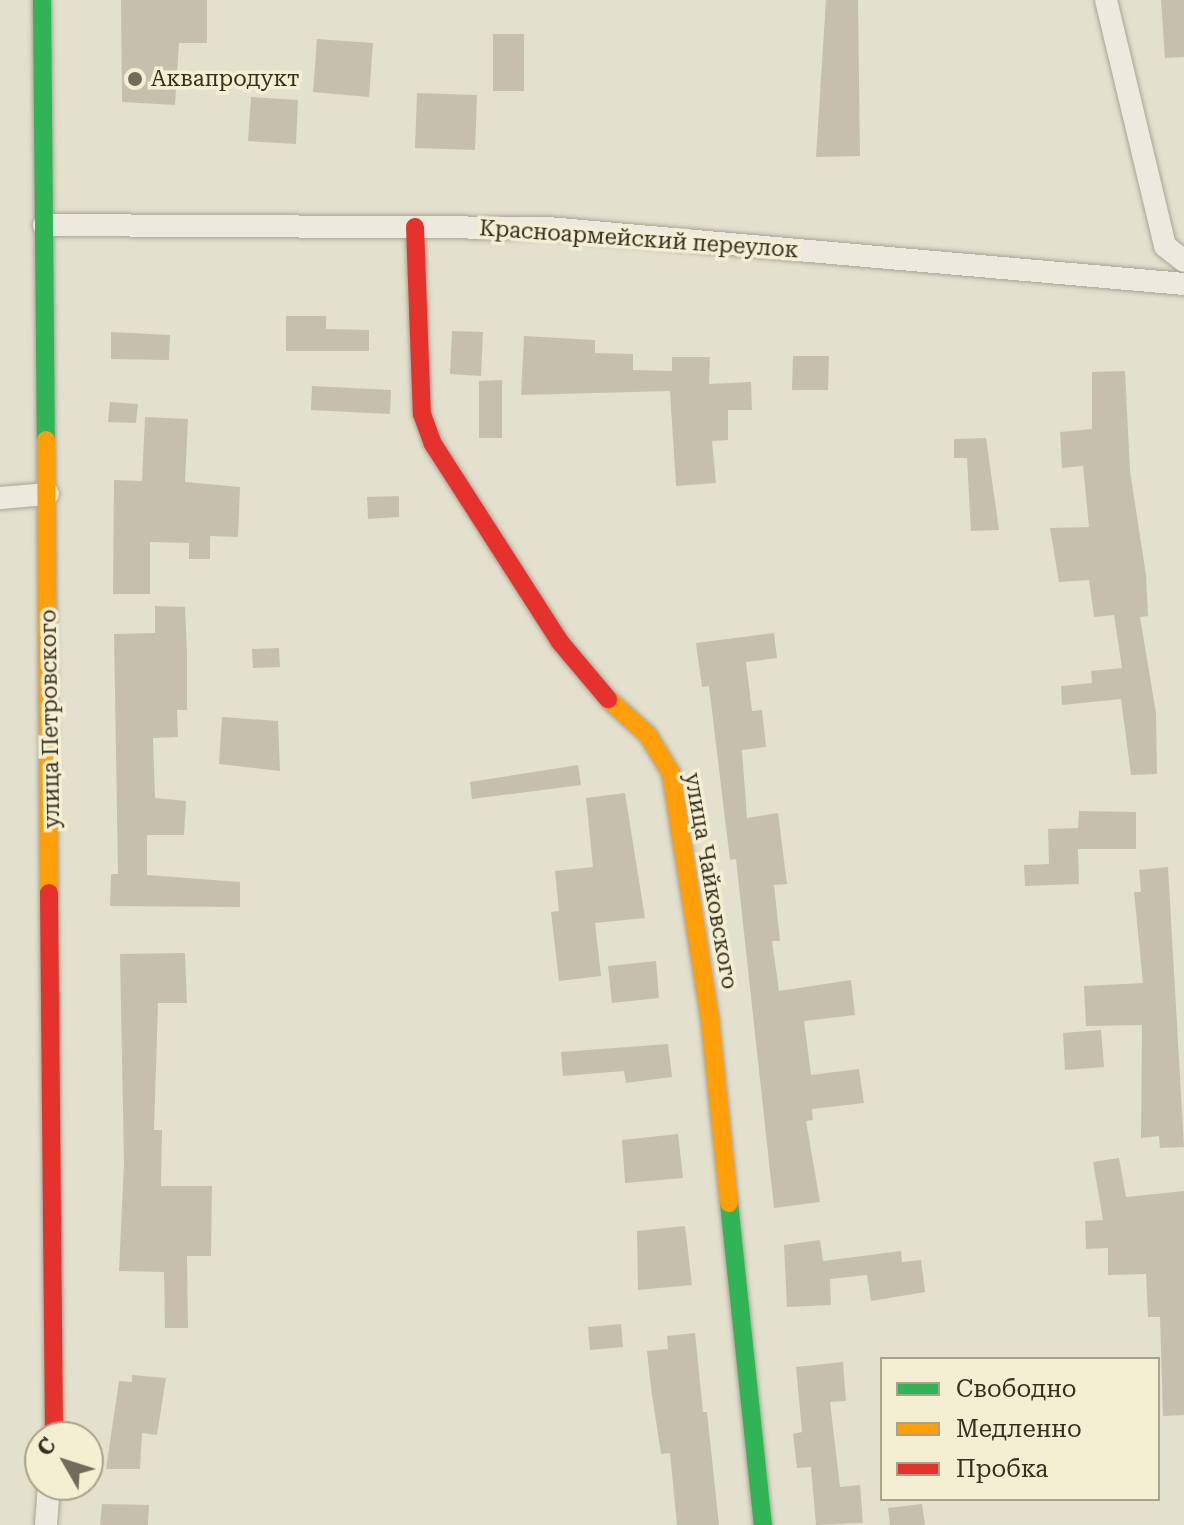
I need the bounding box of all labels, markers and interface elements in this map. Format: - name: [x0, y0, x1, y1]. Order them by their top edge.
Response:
- place label: Аквапродукт: [151, 66, 299, 92]
- marker: Аквапродукт: [126, 70, 144, 88]
- street label: Красноармейский переулок: [478, 215, 800, 263]
- street label: улица Петровского: [35, 609, 65, 829]
- street label: улица Чайковского: [679, 771, 743, 991]
- legend: [880, 1357, 1160, 1501]
- text: Свободно: [956, 1375, 1077, 1403]
- text: Медленно: [956, 1415, 1082, 1443]
- north arrow: [24, 1421, 104, 1501]
- text: С: [32, 1433, 61, 1461]
- text: Пробка: [956, 1455, 1048, 1483]

